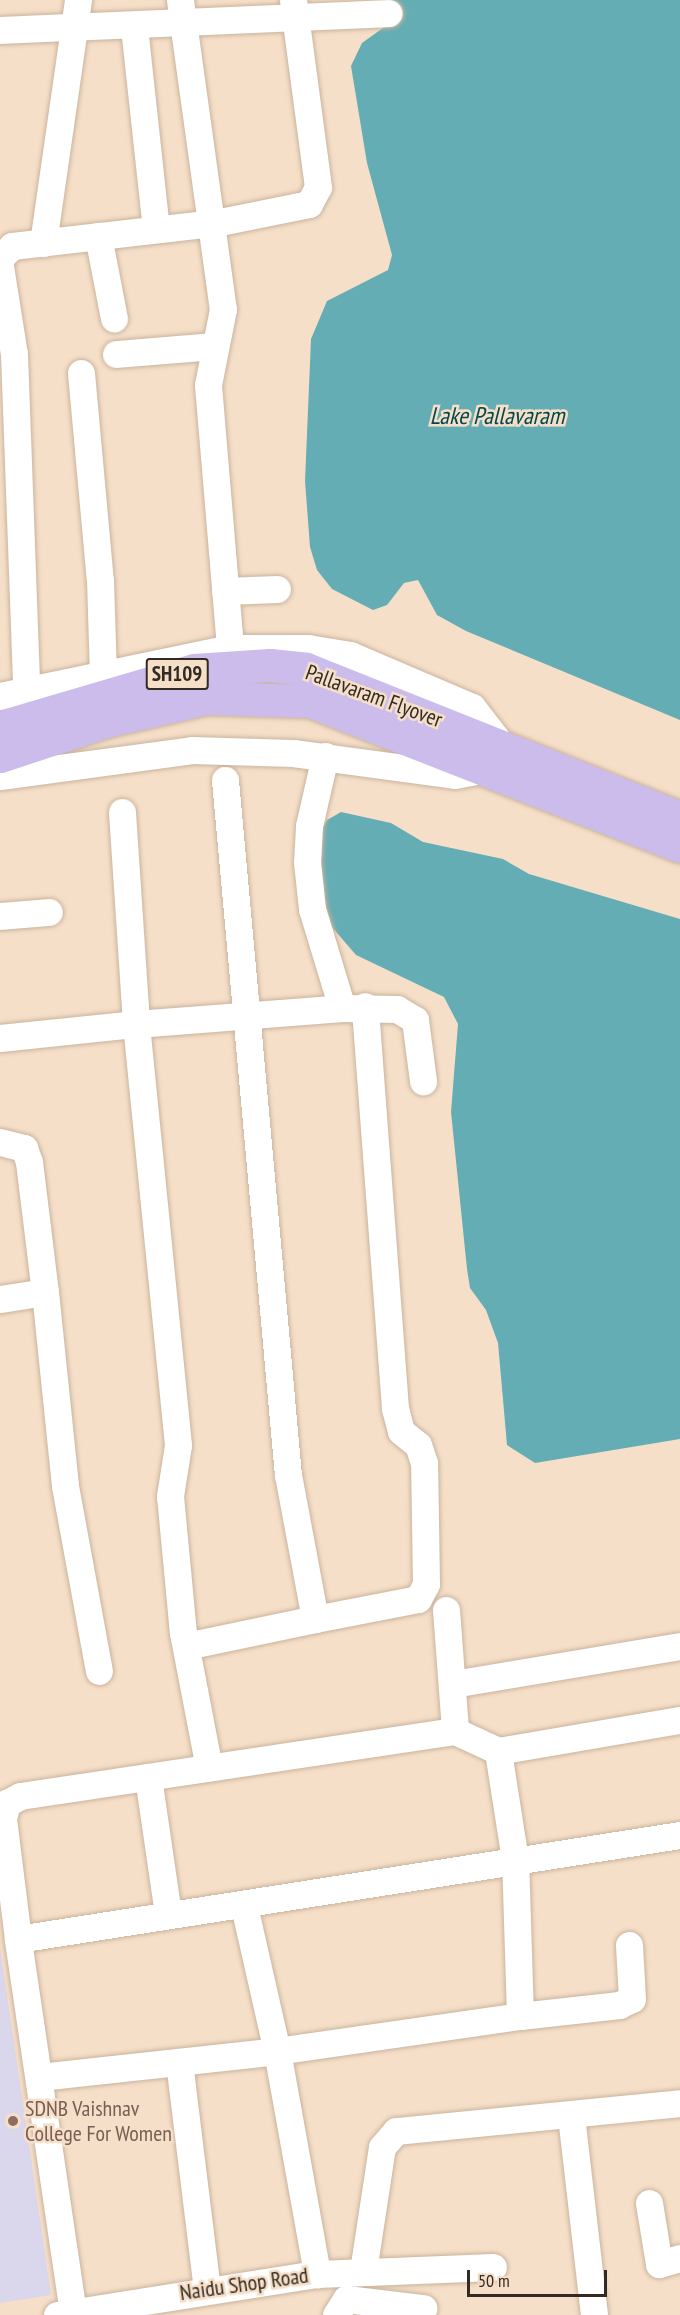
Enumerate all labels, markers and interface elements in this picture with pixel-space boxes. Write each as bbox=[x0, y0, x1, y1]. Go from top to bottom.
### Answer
water label: Lake Pallavaram bbox=[430, 402, 564, 430]
road number: SH109 bbox=[146, 656, 208, 692]
street label: Pallavaram Flyover bbox=[302, 659, 446, 733]
place label: SDNB Vaishnav College For Women bbox=[25, 2095, 172, 2146]
marker: SDNB Vaishnav College For Women bbox=[6, 2114, 20, 2128]
scale bar bbox=[470, 2258, 610, 2296]
street label: Naidu Shop Road bbox=[178, 2262, 310, 2306]
text: 50 m bbox=[478, 2269, 510, 2292]

